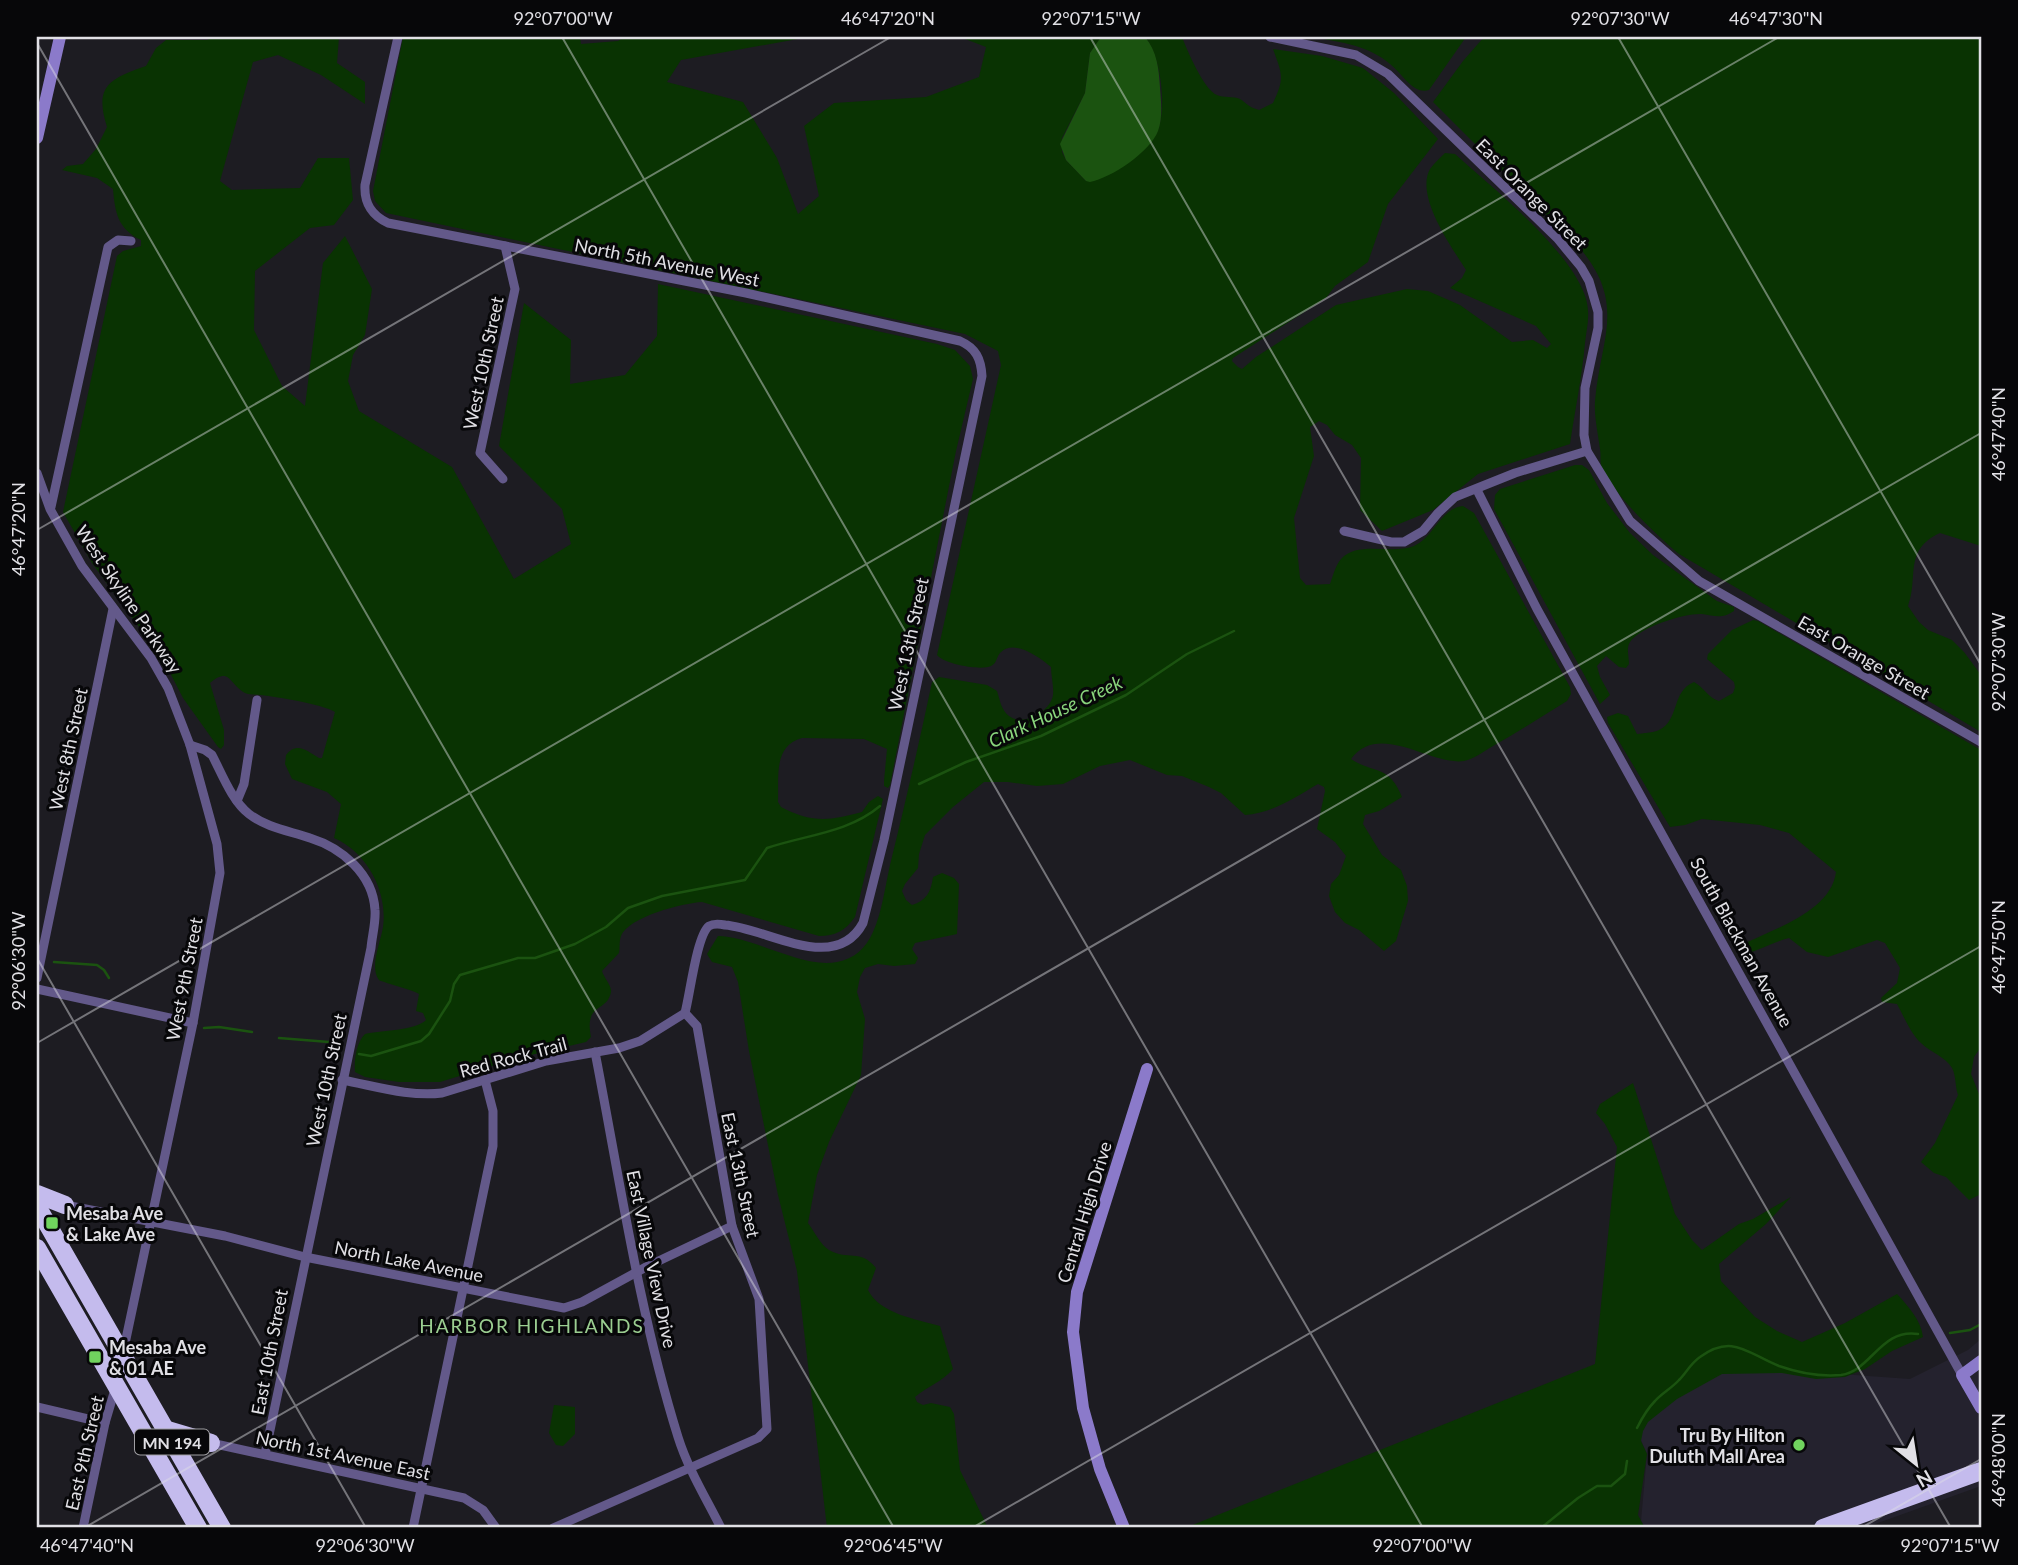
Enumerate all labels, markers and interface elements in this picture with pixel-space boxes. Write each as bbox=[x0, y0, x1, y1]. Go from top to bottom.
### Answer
text: 92°07'00"W bbox=[513, 7, 613, 29]
text: 46°47'20"N bbox=[841, 7, 935, 29]
text: 92°07'15"W bbox=[1041, 7, 1141, 29]
text: 92°07'30"W bbox=[1570, 7, 1670, 29]
text: 46°47'30"N bbox=[1729, 7, 1823, 29]
street label: East Orange Street bbox=[1472, 134, 1593, 255]
street label: North 5th Avenue West bbox=[573, 233, 762, 291]
street label: West 10th Street bbox=[458, 294, 508, 431]
text: 46°47'40"N bbox=[1987, 387, 2009, 481]
text: 46°47'20"N bbox=[7, 482, 29, 576]
street label: West Skyline Parkway bbox=[71, 521, 187, 678]
street label: West 13th Street bbox=[883, 575, 933, 712]
street label: East Orange Street bbox=[1794, 610, 1934, 704]
text: 92°07'30"W bbox=[1987, 612, 2009, 712]
water label: Clark House Creek bbox=[984, 669, 1127, 752]
street label: West 8th Street bbox=[44, 685, 92, 812]
street label: South Blackman Avenue bbox=[1686, 853, 1798, 1031]
text: 46°47'50"N bbox=[1987, 900, 2009, 994]
text: 92°06'30"W bbox=[7, 911, 29, 1011]
street label: West 9th Street bbox=[161, 915, 207, 1042]
street label: West 10th Street bbox=[301, 1011, 351, 1148]
street label: Red Rock Trail bbox=[457, 1032, 569, 1082]
street label: East 13th Street bbox=[717, 1110, 765, 1240]
street label: Central High Drive bbox=[1052, 1139, 1116, 1285]
street label: East Village View Drive bbox=[622, 1168, 682, 1350]
place label: Mesaba Ave & Lake Ave bbox=[66, 1202, 163, 1245]
marker: Mesaba Ave & Lake Ave bbox=[44, 1215, 60, 1231]
street label: North Lake Avenue bbox=[333, 1236, 485, 1286]
street label: East 10th Street bbox=[246, 1287, 292, 1417]
district label: HARBOR HIGHLANDS bbox=[419, 1314, 645, 1337]
place label: Mesaba Ave & 01 AE bbox=[109, 1336, 206, 1379]
marker: Mesaba Ave & 01 AE bbox=[87, 1349, 103, 1365]
street label: East 9th Street bbox=[60, 1393, 108, 1512]
text: 46°48'00"N bbox=[1987, 1413, 2009, 1507]
place label: Tru By Hilton Duluth Mall Area bbox=[1649, 1424, 1785, 1467]
street label: North 1st Avenue East bbox=[254, 1426, 433, 1484]
north arrow bbox=[1882, 1428, 1952, 1498]
road number: MN 194 bbox=[135, 1430, 209, 1454]
marker: Tru By Hilton Duluth Mall Area bbox=[1791, 1437, 1807, 1453]
text: N bbox=[1913, 1466, 1937, 1493]
text: 46°47'40"N bbox=[40, 1534, 134, 1556]
text: 92°06'30"W bbox=[315, 1534, 415, 1556]
text: 92°06'45"W bbox=[843, 1534, 943, 1556]
text: 92°07'00"W bbox=[1372, 1534, 1472, 1556]
text: 92°07'15"W bbox=[1900, 1534, 2000, 1556]

